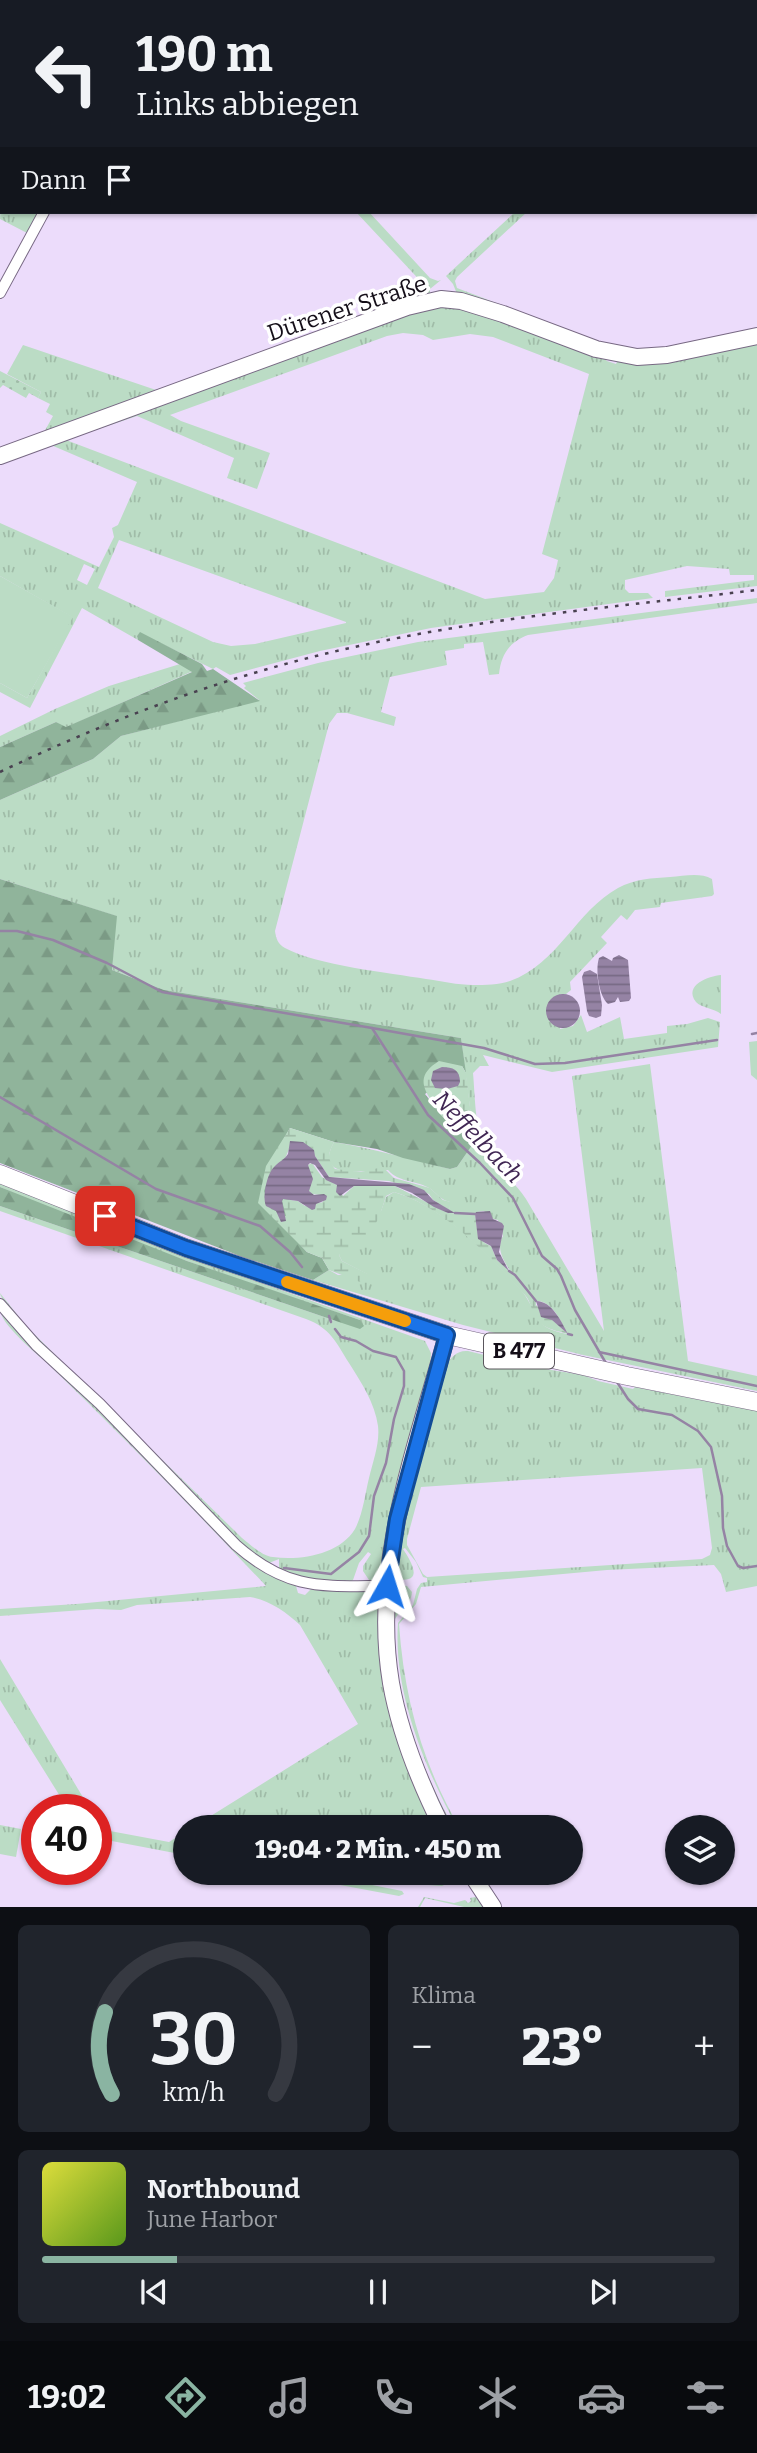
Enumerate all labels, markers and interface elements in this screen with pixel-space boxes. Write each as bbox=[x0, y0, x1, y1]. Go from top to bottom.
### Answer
text: 190 m bbox=[136, 25, 273, 84]
icon: left bbox=[21, 28, 112, 119]
text: Links abbiegen bbox=[136, 85, 359, 123]
icon: arrive bbox=[100, 161, 138, 199]
text: Dann bbox=[21, 165, 86, 196]
street label: Dürener Straße bbox=[264, 269, 430, 347]
water label: Neffelbach bbox=[427, 1085, 529, 1189]
pin bbox=[75, 1186, 135, 1246]
icon: arrive bbox=[86, 1197, 124, 1235]
road number: B 477 bbox=[484, 1334, 554, 1368]
position arrow bbox=[350, 1549, 424, 1623]
speed limit sign: 40 bbox=[21, 1794, 112, 1885]
map controls bbox=[665, 1815, 735, 1885]
button: layers bbox=[665, 1815, 735, 1885]
text: 19:04 · 2 Min. · 450 m bbox=[255, 1834, 501, 1865]
text: Klima bbox=[412, 1981, 476, 2009]
text: 30 bbox=[150, 1997, 238, 2084]
text: 23° bbox=[522, 2016, 604, 2079]
text: − bbox=[412, 2024, 432, 2070]
text: + bbox=[693, 2024, 715, 2070]
text: km/h bbox=[163, 2078, 225, 2108]
text: Northbound bbox=[147, 2174, 300, 2205]
text: June Harbor bbox=[147, 2205, 277, 2233]
icon: previous bbox=[135, 2273, 173, 2311]
icon: pause bbox=[359, 2273, 397, 2311]
icon: next bbox=[584, 2273, 622, 2311]
icon: directions bbox=[161, 2373, 210, 2422]
icon: music bbox=[265, 2373, 314, 2422]
icon: phone bbox=[369, 2373, 418, 2422]
icon: climate bbox=[473, 2373, 522, 2422]
icon: car bbox=[577, 2373, 626, 2422]
icon: filters bbox=[681, 2373, 730, 2422]
text: 19:02 bbox=[27, 2378, 106, 2416]

